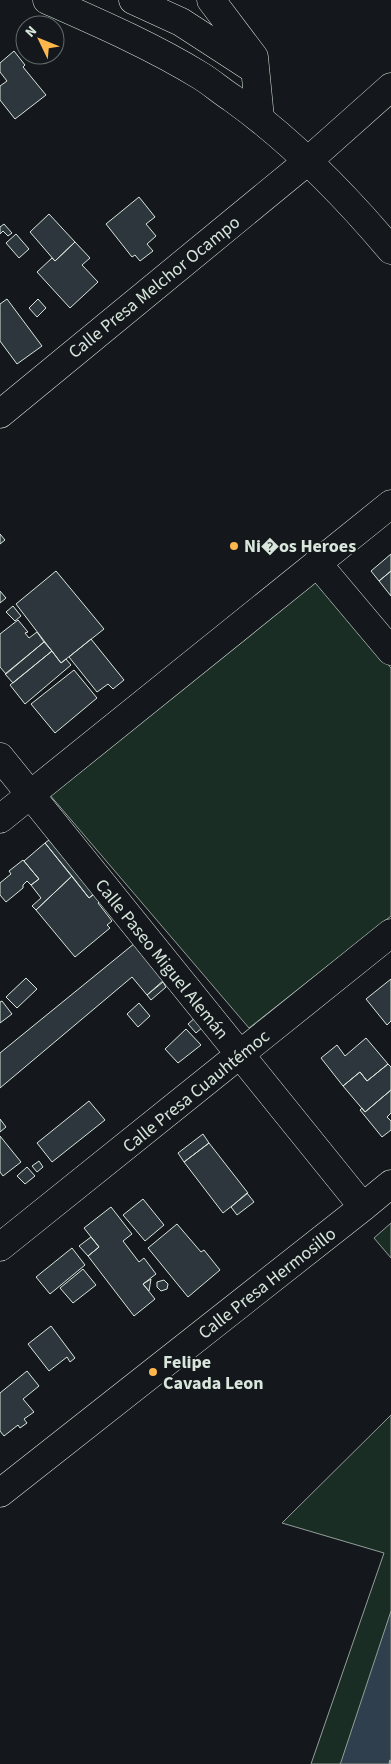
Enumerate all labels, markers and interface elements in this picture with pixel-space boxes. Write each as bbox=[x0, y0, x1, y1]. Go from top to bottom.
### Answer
north arrow bbox=[15, 15, 65, 65]
text: N bbox=[21, 22, 42, 42]
street label: Calle Presa Melchor Ocampo bbox=[63, 210, 245, 365]
place label: Ni�os Heroes bbox=[244, 534, 356, 559]
marker: Ni�os Heroes bbox=[228, 540, 240, 552]
street label: Calle Paseo Miguel Alemán bbox=[89, 874, 234, 1045]
street label: Calle Presa Cuauhtémoc bbox=[117, 1024, 275, 1159]
street label: Calle Presa Hermosillo bbox=[193, 1222, 342, 1345]
place label: Felipe Cavada Leon bbox=[163, 1350, 264, 1396]
marker: Felipe Cavada Leon bbox=[147, 1366, 159, 1378]

